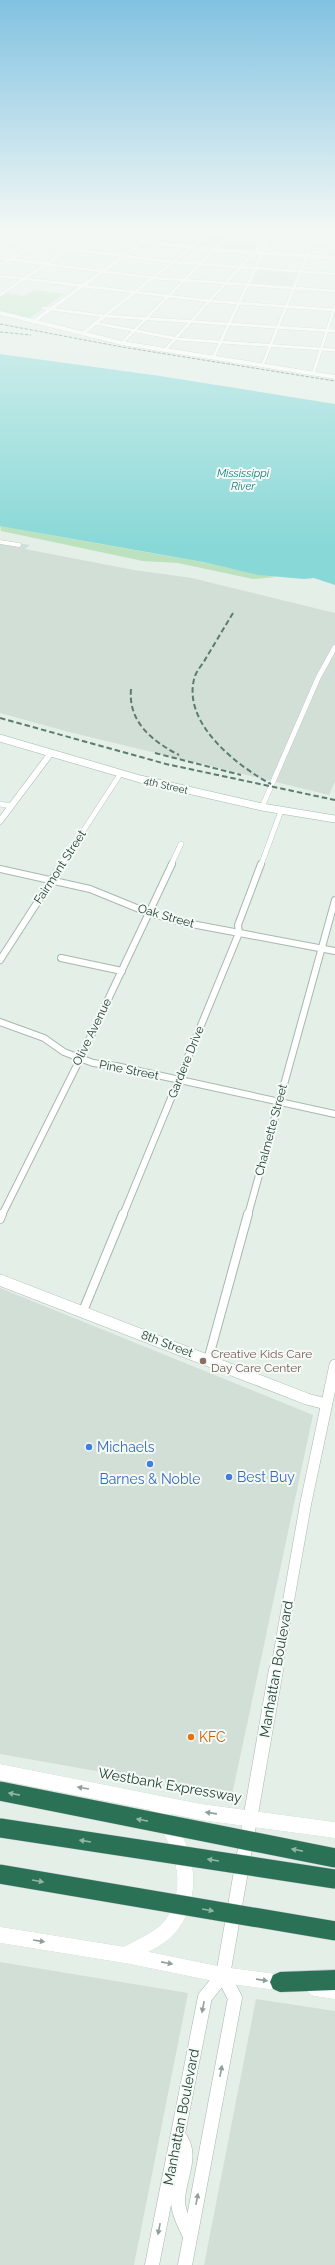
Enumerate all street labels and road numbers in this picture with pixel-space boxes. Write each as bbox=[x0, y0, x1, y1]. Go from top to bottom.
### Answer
street label: 4th Street bbox=[143, 775, 190, 796]
street label: Fairmont Street bbox=[31, 827, 89, 907]
street label: Oak Street bbox=[136, 901, 196, 931]
street label: Olive Avenue bbox=[70, 996, 114, 1068]
street label: Gardere Drive bbox=[165, 1024, 207, 1100]
street label: Pine Street bbox=[98, 1057, 160, 1083]
street label: Chalmette Street bbox=[252, 1083, 290, 1177]
street label: 8th Street bbox=[139, 1328, 195, 1360]
street label: Manhattan Boulevard bbox=[256, 1599, 296, 1739]
street label: Westbank Expressway bbox=[97, 1764, 243, 1806]
street label: Manhattan Boulevard bbox=[160, 2047, 202, 2187]

